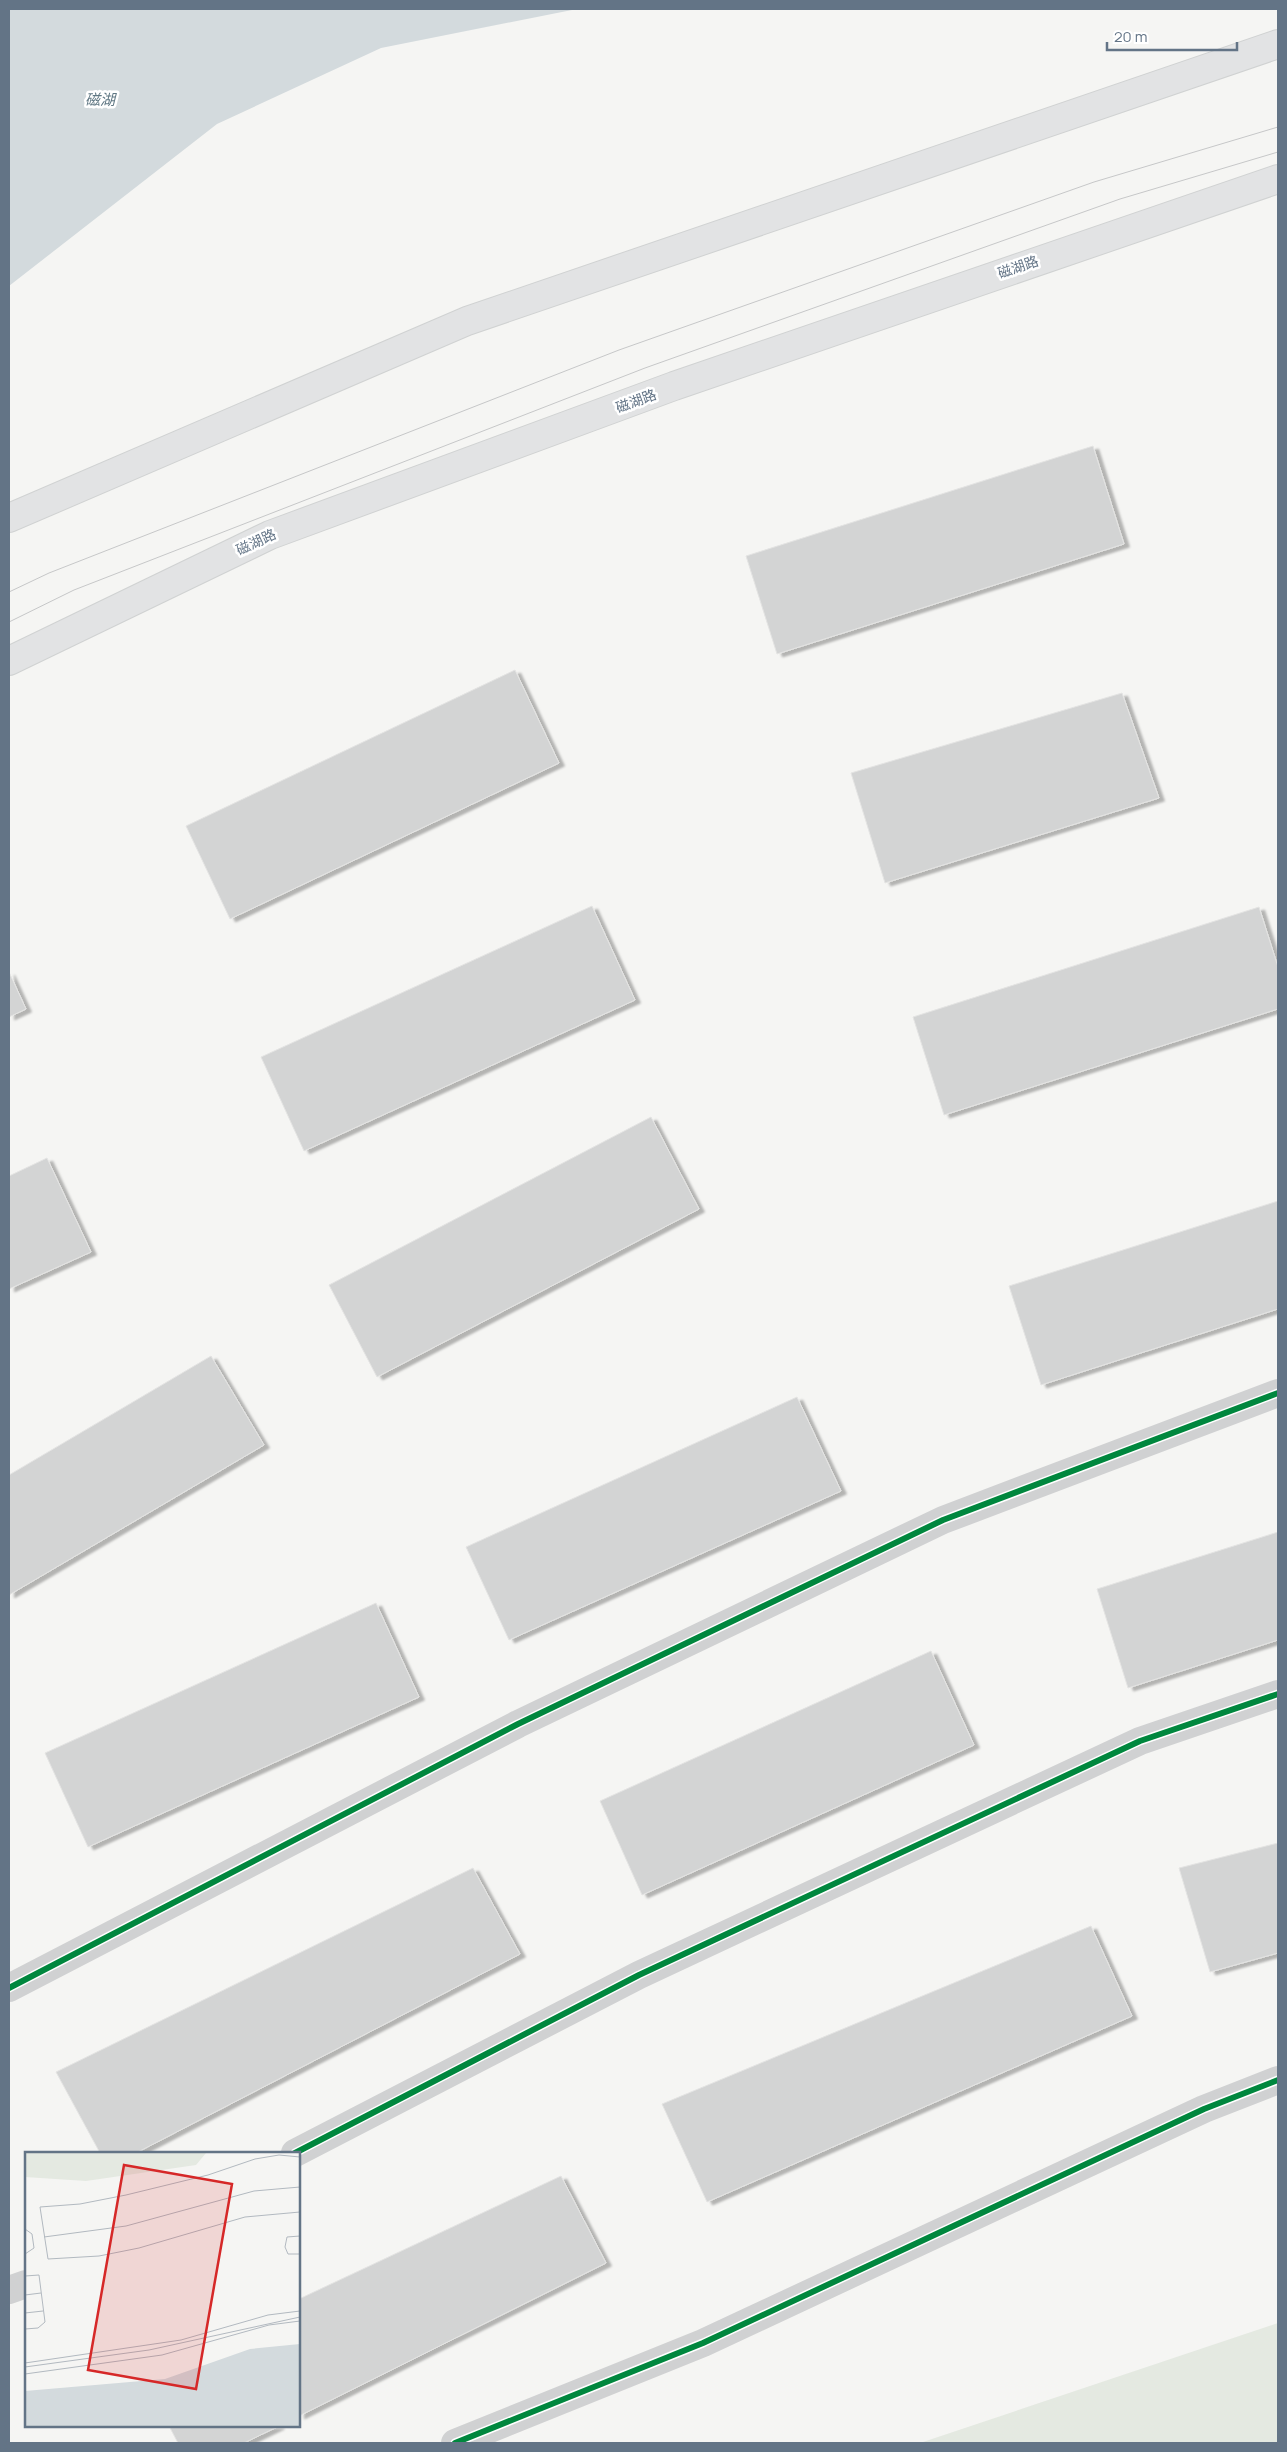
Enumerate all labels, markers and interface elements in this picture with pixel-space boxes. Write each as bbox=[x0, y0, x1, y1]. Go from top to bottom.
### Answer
scale bar bbox=[1107, 20, 1237, 52]
text: 20 m bbox=[1114, 26, 1147, 47]
water label: 磁湖 bbox=[85, 89, 117, 110]
street label: 磁湖路 bbox=[995, 251, 1041, 282]
street label: 磁湖路 bbox=[613, 384, 659, 417]
street label: 磁湖路 bbox=[233, 524, 279, 559]
inset map bbox=[25, 2152, 300, 2427]

